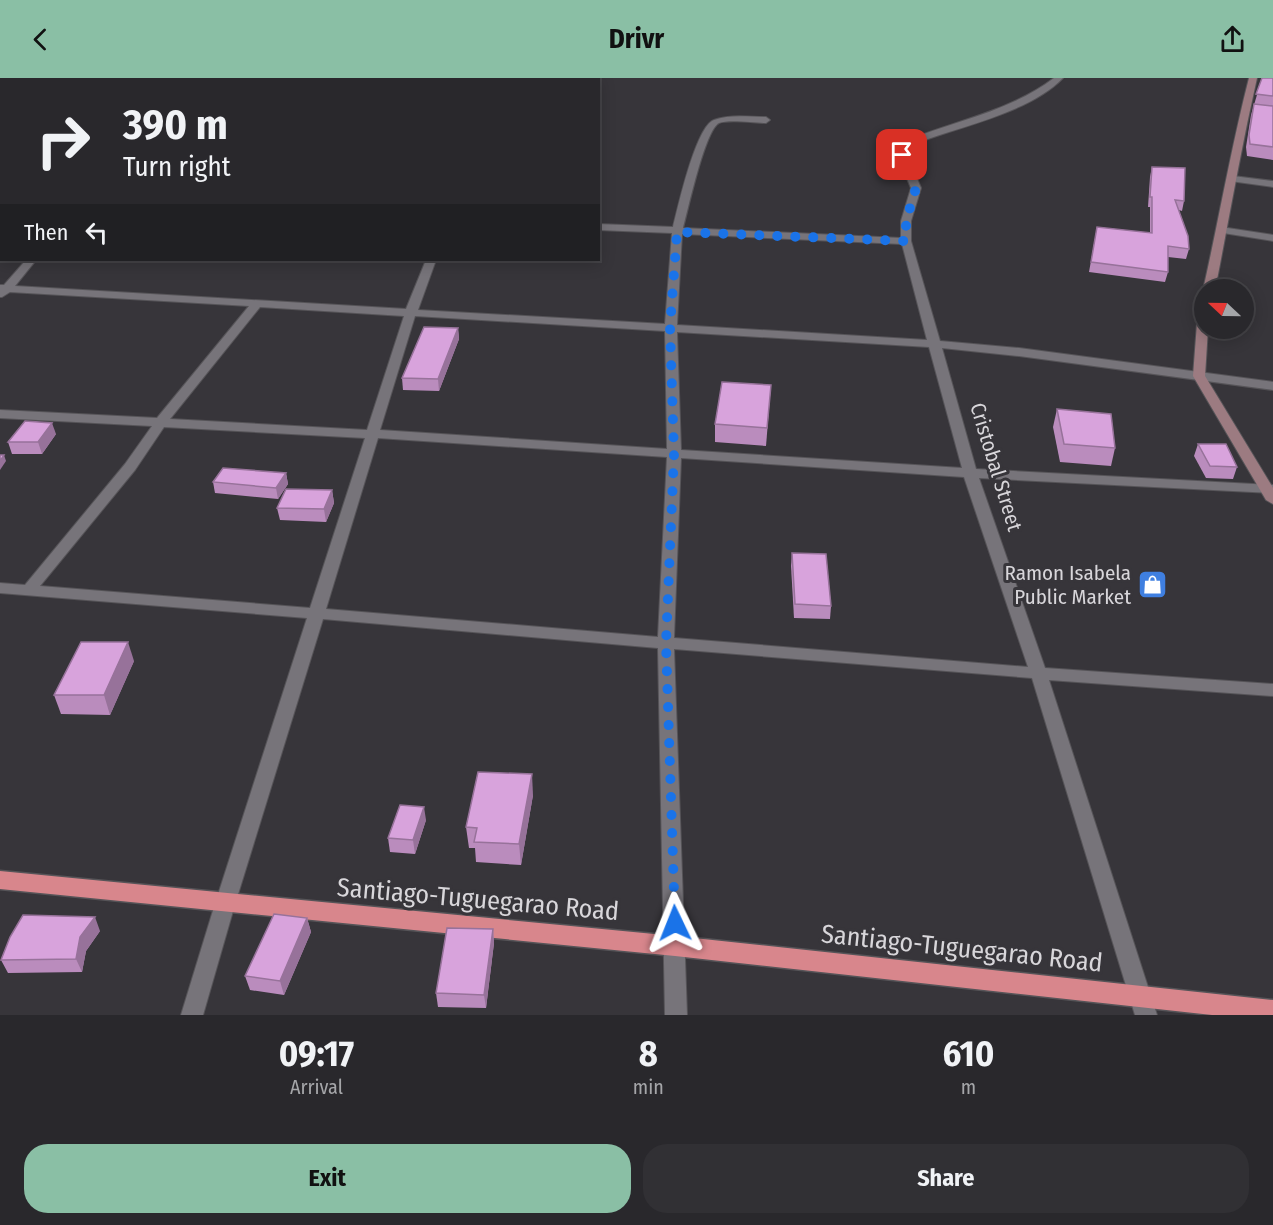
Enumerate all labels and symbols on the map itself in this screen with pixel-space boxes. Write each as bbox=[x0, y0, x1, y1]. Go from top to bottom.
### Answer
pin bbox=[876, 129, 927, 180]
north arrow bbox=[1194, 279, 1254, 339]
street label: Cristobal Street bbox=[964, 400, 1028, 534]
place label: Ramon Isabela Public Market bbox=[1004, 560, 1131, 610]
shop icon: Ramon Isabela Public Market bbox=[1136, 569, 1168, 601]
street label: Santiago-Tuguegarao Road bbox=[336, 872, 620, 927]
position arrow bbox=[643, 891, 707, 955]
street label: Santiago-Tuguegarao Road bbox=[820, 918, 1104, 979]

